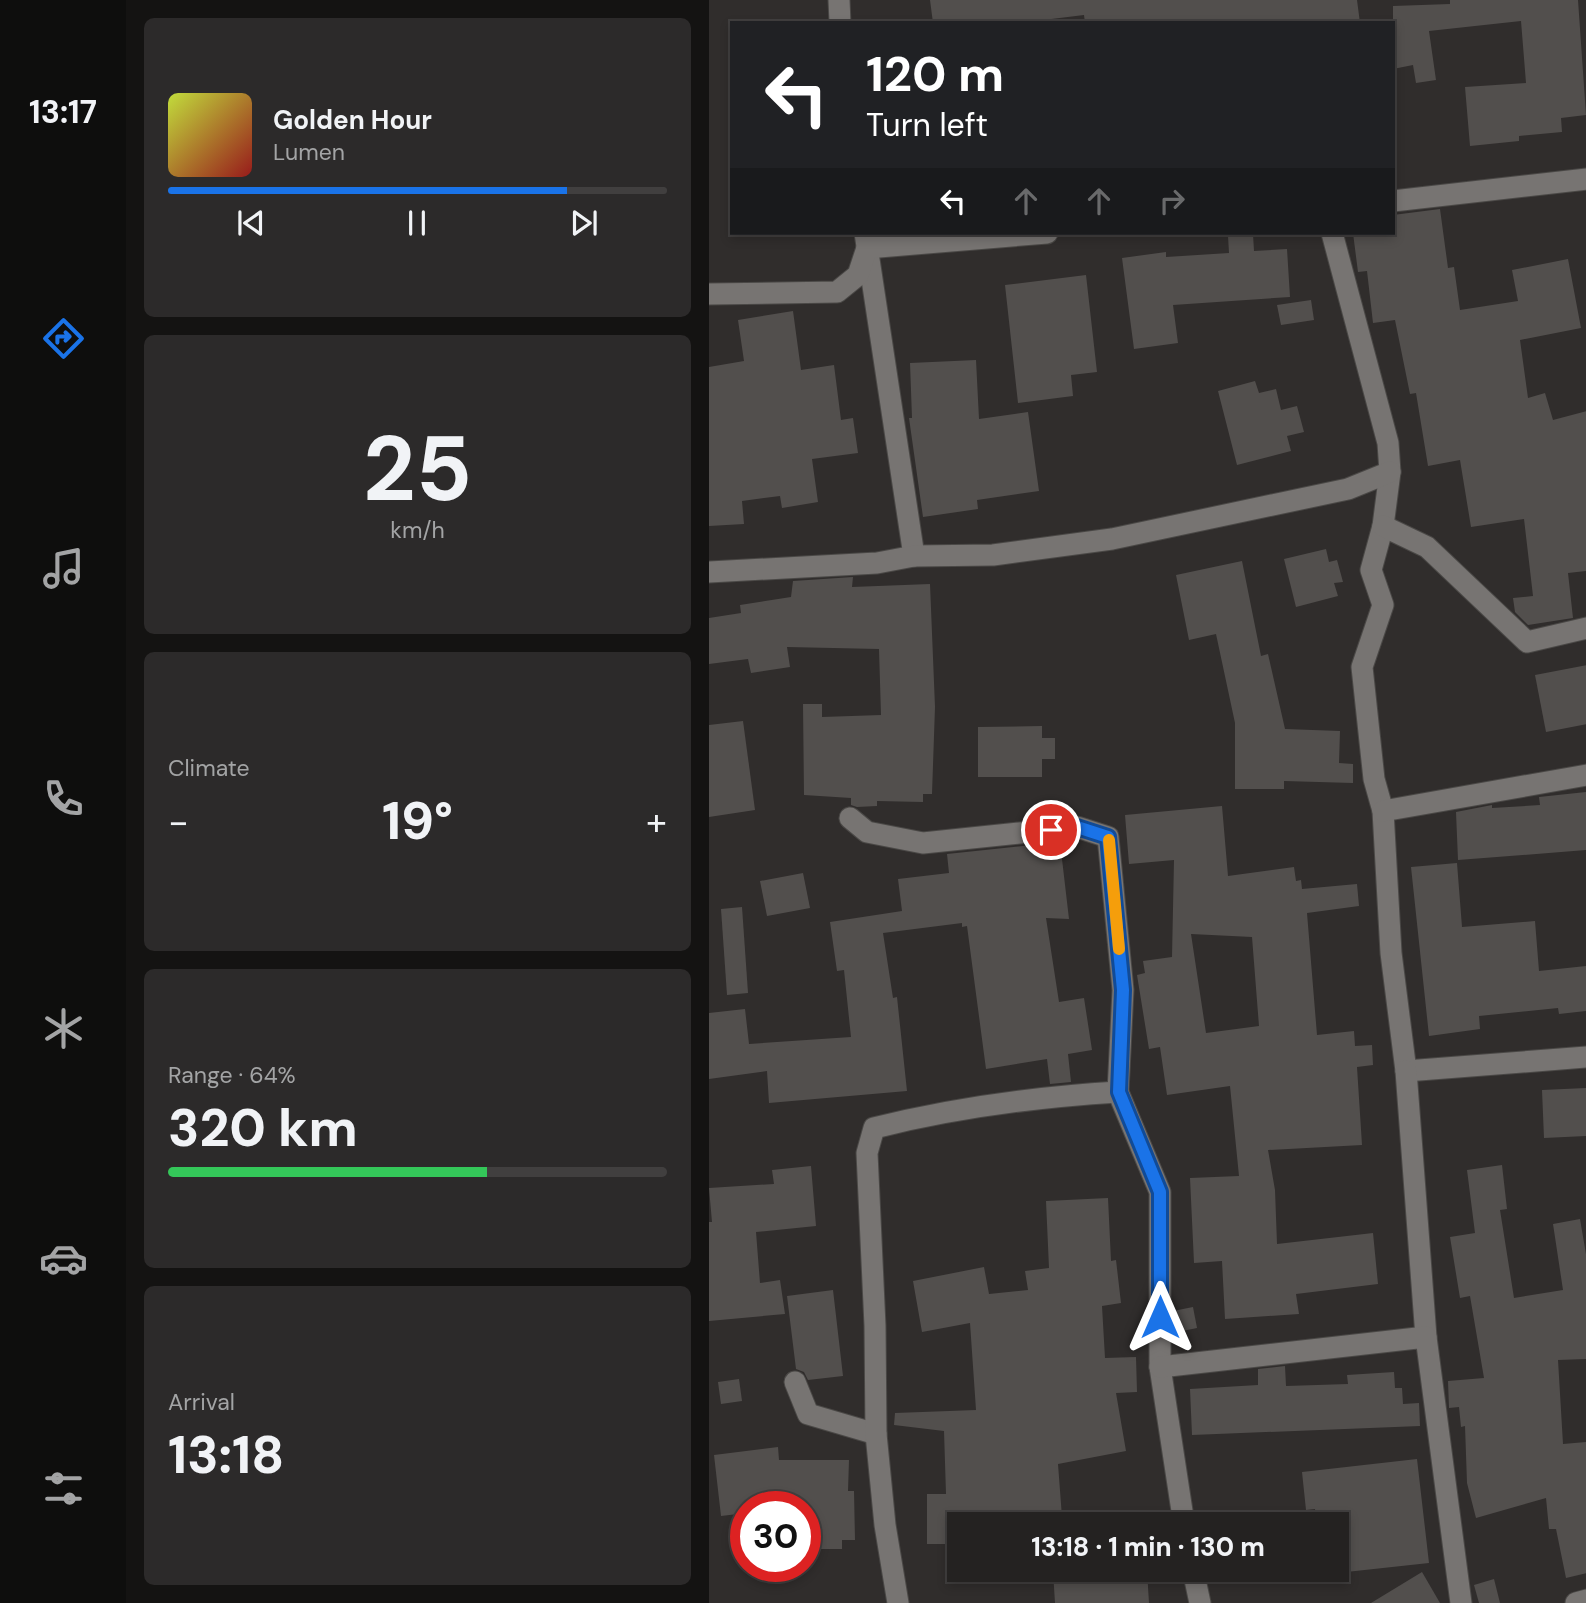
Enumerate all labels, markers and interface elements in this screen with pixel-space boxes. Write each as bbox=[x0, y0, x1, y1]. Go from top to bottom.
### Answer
text: 120 m bbox=[866, 42, 1004, 106]
icon: left bbox=[751, 49, 842, 140]
text: 13:17 bbox=[29, 91, 97, 133]
text: Golden Hour bbox=[273, 103, 432, 137]
text: Turn left bbox=[866, 104, 988, 146]
text: Lumen bbox=[273, 137, 345, 167]
icon: left bbox=[934, 182, 972, 220]
icon: ahead bbox=[1007, 182, 1045, 220]
icon: ahead bbox=[1080, 182, 1118, 220]
icon: right bbox=[1153, 182, 1191, 220]
icon: previous bbox=[232, 204, 270, 242]
icon: pause bbox=[398, 204, 436, 242]
icon: next bbox=[565, 204, 603, 242]
icon: directions bbox=[39, 314, 88, 363]
text: 25 bbox=[363, 410, 472, 528]
text: km/h bbox=[390, 515, 445, 545]
icon: music bbox=[39, 544, 88, 593]
text: Climate bbox=[168, 753, 250, 783]
icon: phone bbox=[39, 774, 88, 823]
text: 19° bbox=[382, 787, 453, 855]
text: − bbox=[168, 797, 189, 847]
text: + bbox=[646, 797, 667, 847]
pin bbox=[1021, 800, 1081, 860]
icon: arrive bbox=[1032, 811, 1070, 849]
icon: climate bbox=[39, 1004, 88, 1053]
text: Range · 64% bbox=[168, 1060, 296, 1090]
text: 320 km bbox=[168, 1094, 358, 1162]
icon: car bbox=[39, 1234, 88, 1283]
position arrow bbox=[1123, 1280, 1197, 1354]
text: Arrival bbox=[168, 1387, 235, 1417]
text: 13:18 bbox=[168, 1421, 284, 1489]
icon: filters bbox=[39, 1464, 88, 1513]
speed limit sign: 30 bbox=[730, 1491, 821, 1582]
text: 13:18 · 1 min · 130 m bbox=[1031, 1530, 1265, 1564]

